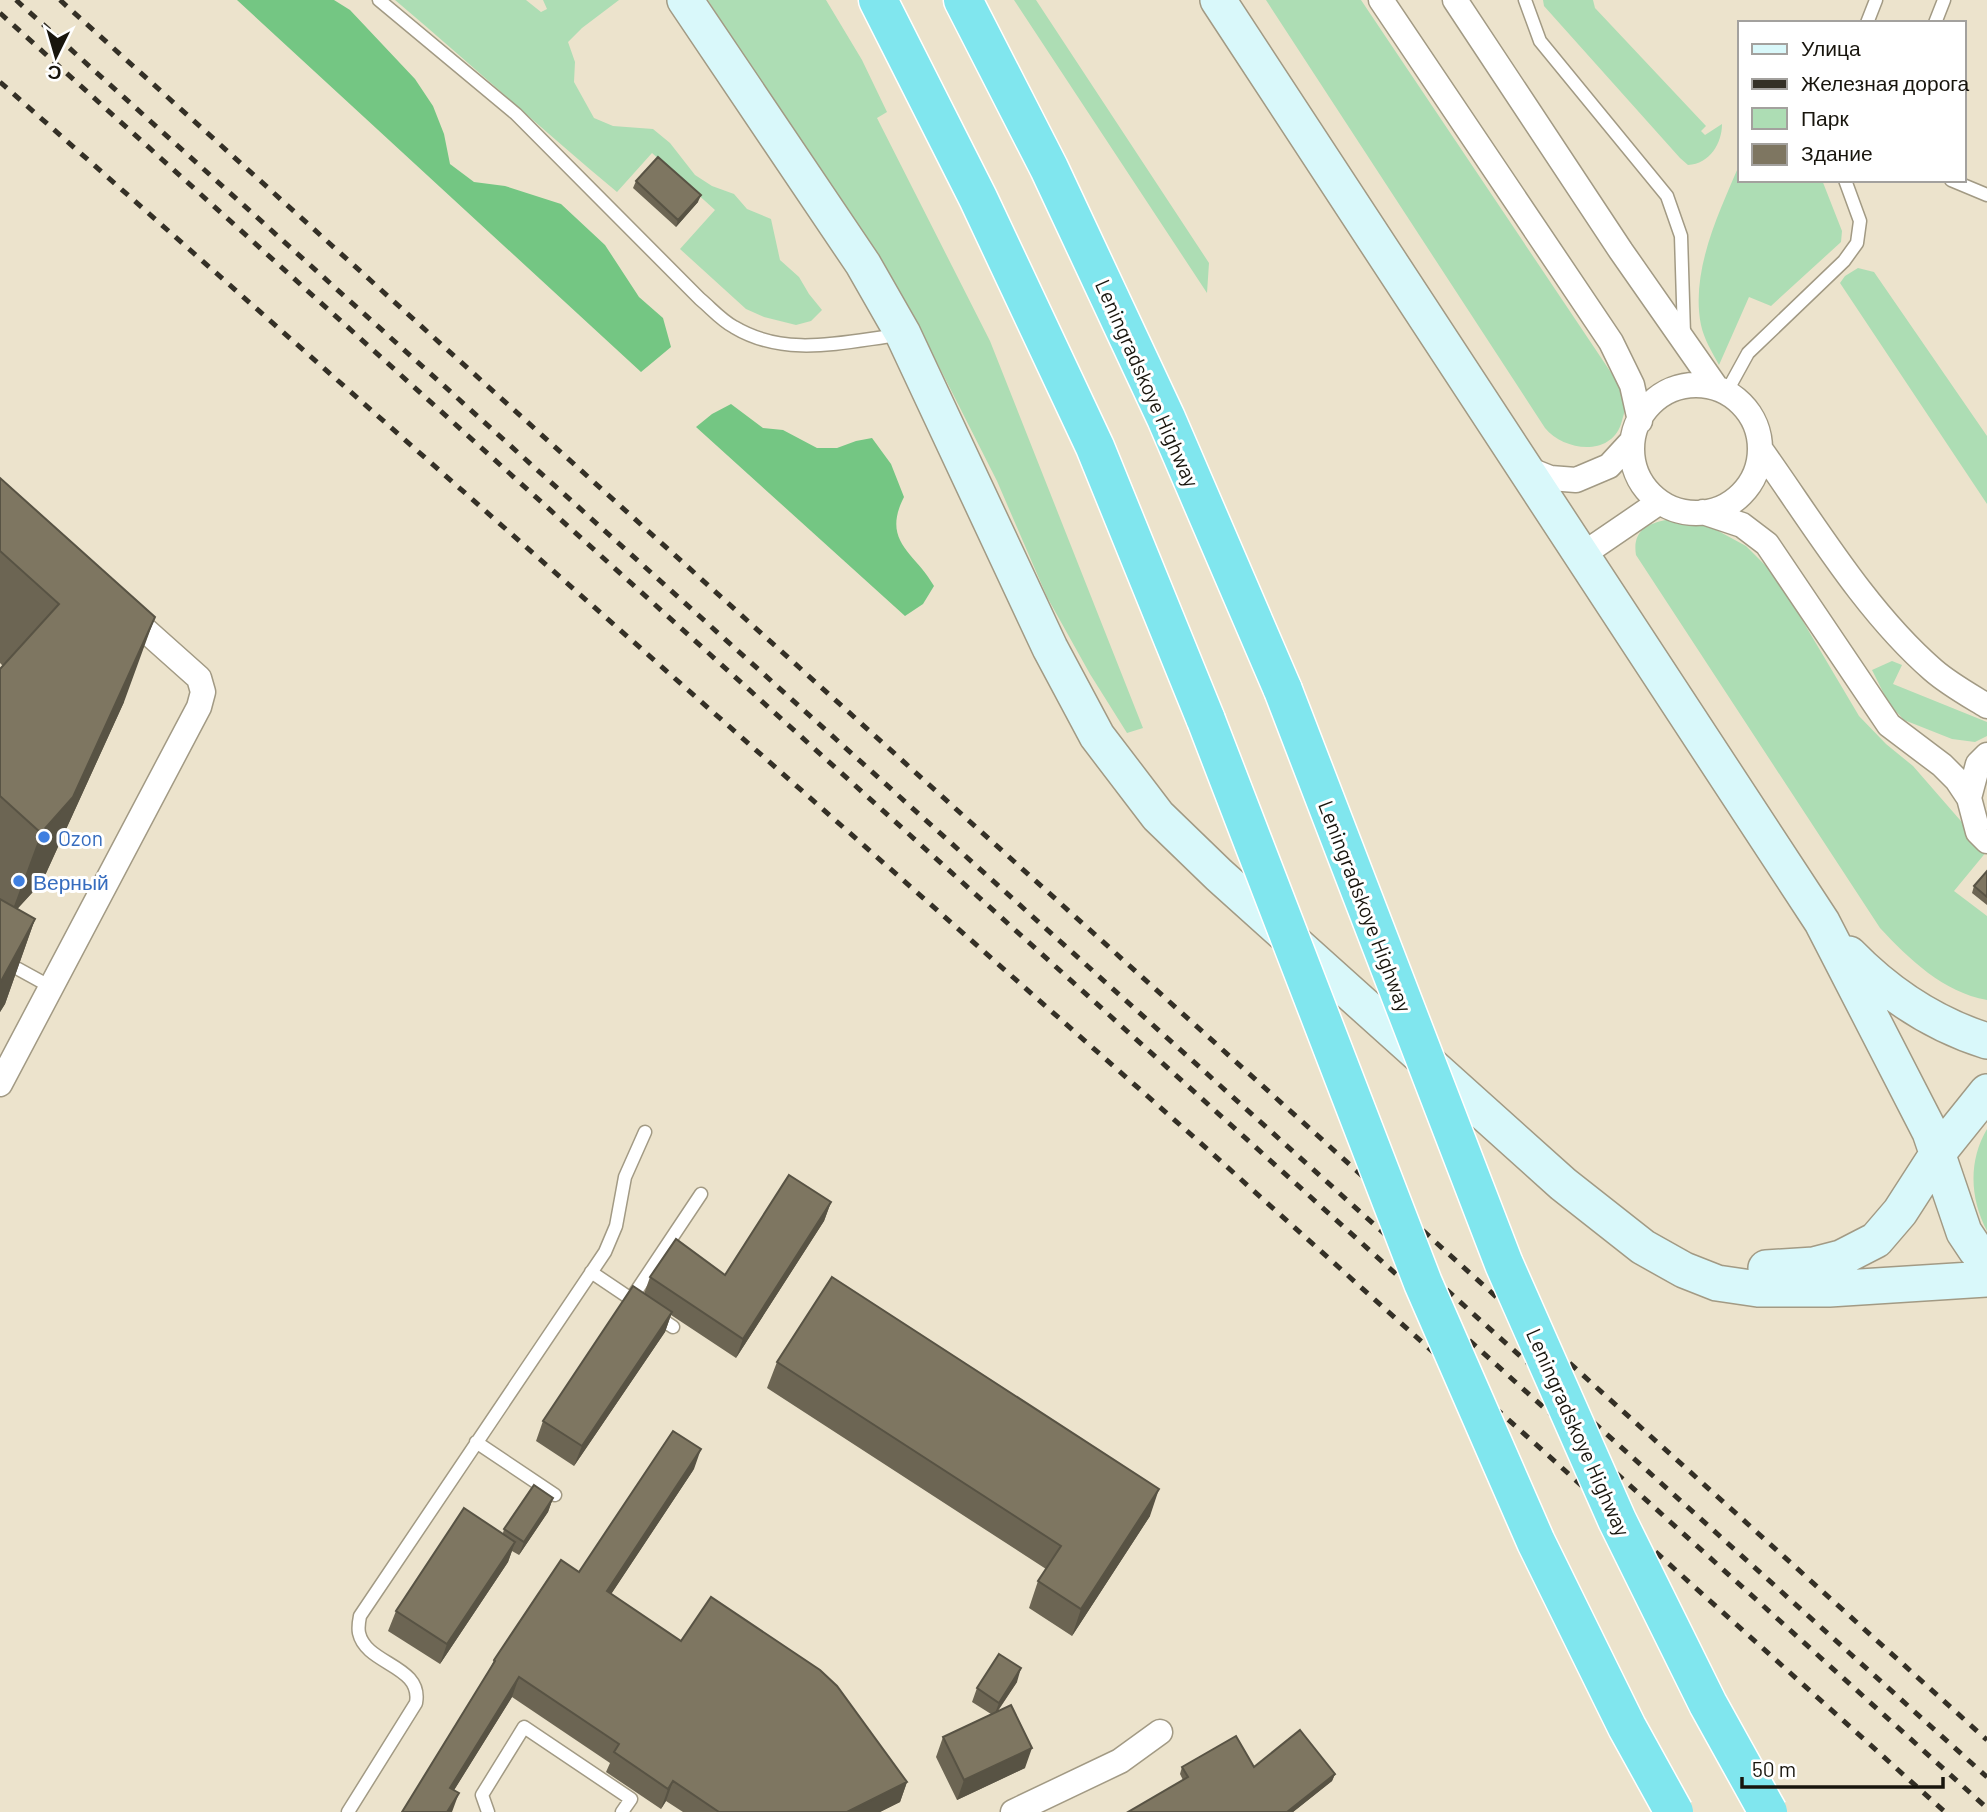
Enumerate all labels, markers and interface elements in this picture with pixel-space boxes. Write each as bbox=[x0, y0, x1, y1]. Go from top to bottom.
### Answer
north arrow bbox=[21, 21, 91, 91]
legend bbox=[1738, 21, 1966, 182]
text: Улица bbox=[1801, 35, 1861, 60]
text: С bbox=[46, 61, 62, 85]
text: Железная дорога bbox=[1801, 70, 1970, 95]
text: Парк bbox=[1801, 105, 1849, 130]
text: Здание bbox=[1801, 140, 1873, 165]
street label: Leningradskoye Highway bbox=[1091, 275, 1205, 491]
street label: Leningradskoye Highway bbox=[1314, 797, 1418, 1016]
place label: Ozon bbox=[58, 825, 103, 850]
marker: Ozon bbox=[36, 829, 52, 845]
place label: Верный bbox=[33, 869, 109, 894]
marker: Верный bbox=[11, 873, 27, 889]
street label: Leningradskoye Highway bbox=[1522, 1324, 1636, 1540]
scale bar bbox=[1742, 1745, 1943, 1789]
text: 50 m bbox=[1752, 1756, 1796, 1781]

